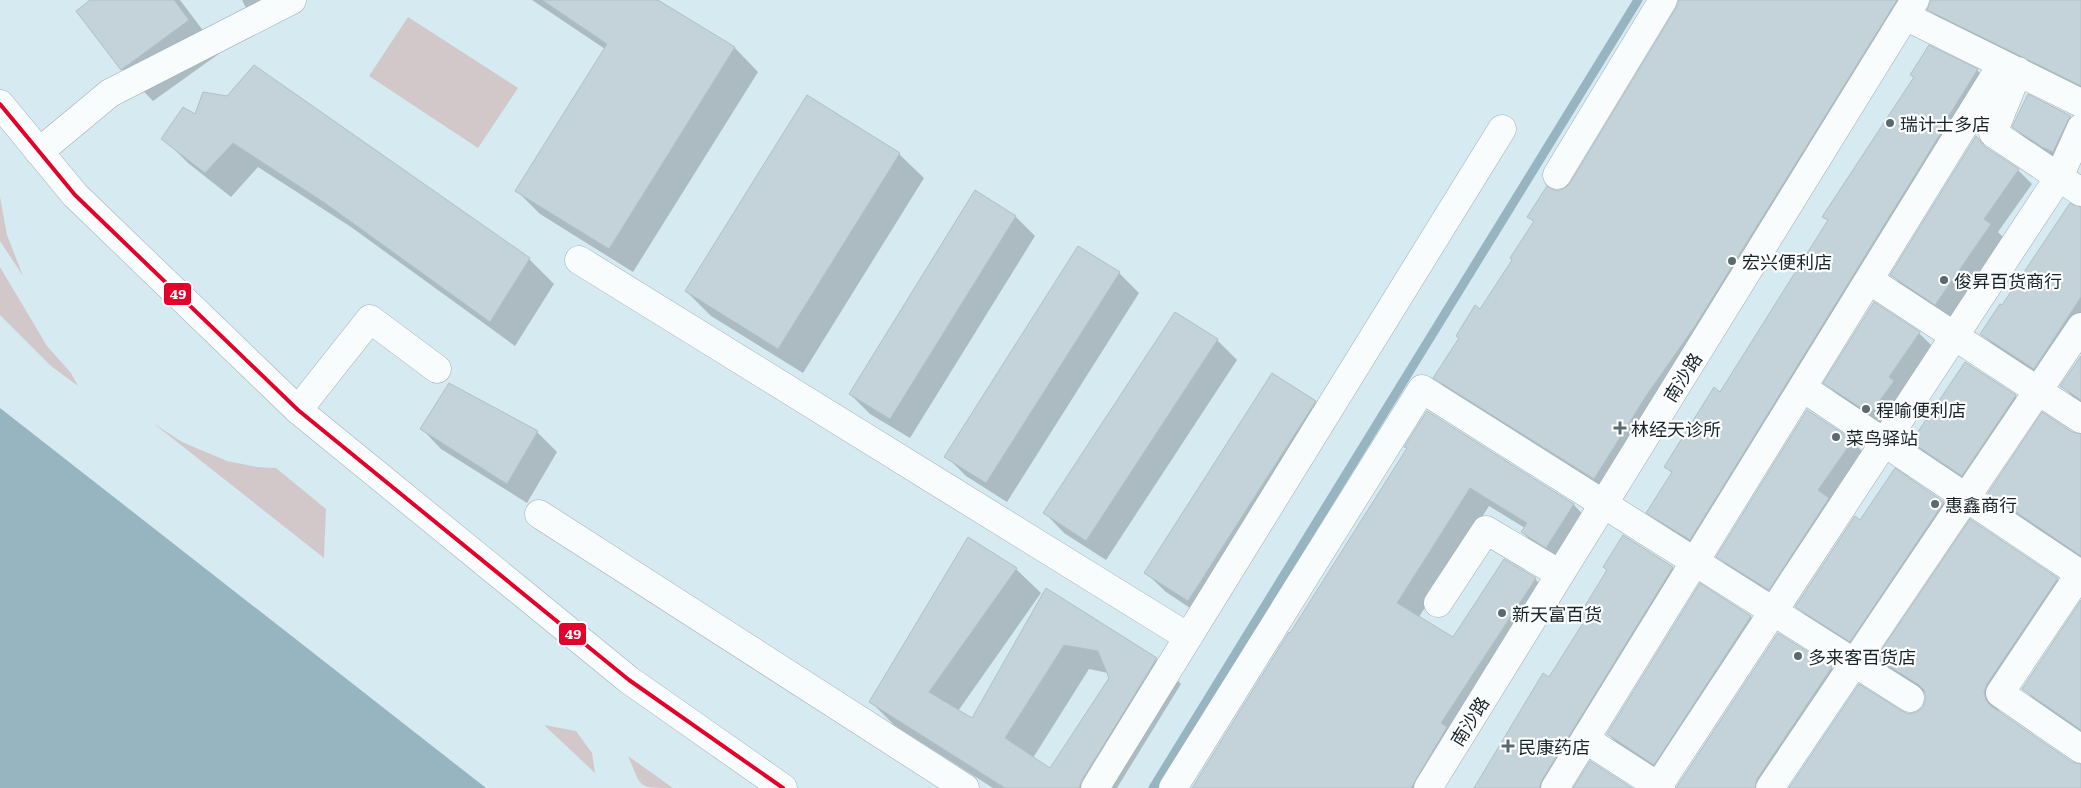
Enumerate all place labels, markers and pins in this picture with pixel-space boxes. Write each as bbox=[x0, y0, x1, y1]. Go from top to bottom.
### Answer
place label: 瑞计士多店 bbox=[1900, 110, 1990, 137]
marker: 瑞计士多店 bbox=[1884, 117, 1896, 129]
place label: 宏兴便利店 bbox=[1742, 248, 1832, 275]
marker: 宏兴便利店 bbox=[1726, 255, 1738, 267]
place label: 俊昇百货商行 bbox=[1954, 267, 2062, 294]
marker: 俊昇百货商行 bbox=[1938, 274, 1950, 286]
place label: 程喻便利店 bbox=[1876, 396, 1966, 423]
marker: 程喻便利店 bbox=[1860, 403, 1872, 415]
place label: 林经天诊所 bbox=[1631, 415, 1721, 442]
marker: 林经天诊所 bbox=[1613, 421, 1627, 435]
place label: 菜鸟驿站 bbox=[1846, 424, 1918, 451]
marker: 菜鸟驿站 bbox=[1830, 431, 1842, 443]
place label: 惠鑫商行 bbox=[1945, 491, 2017, 518]
marker: 惠鑫商行 bbox=[1929, 498, 1941, 510]
place label: 新天富百货 bbox=[1512, 600, 1602, 627]
marker: 新天富百货 bbox=[1496, 607, 1508, 619]
place label: 多来客百货店 bbox=[1808, 643, 1916, 670]
marker: 多来客百货店 bbox=[1792, 650, 1804, 662]
place label: 民康药店 bbox=[1518, 733, 1590, 760]
marker: 民康药店 bbox=[1502, 740, 1514, 752]

